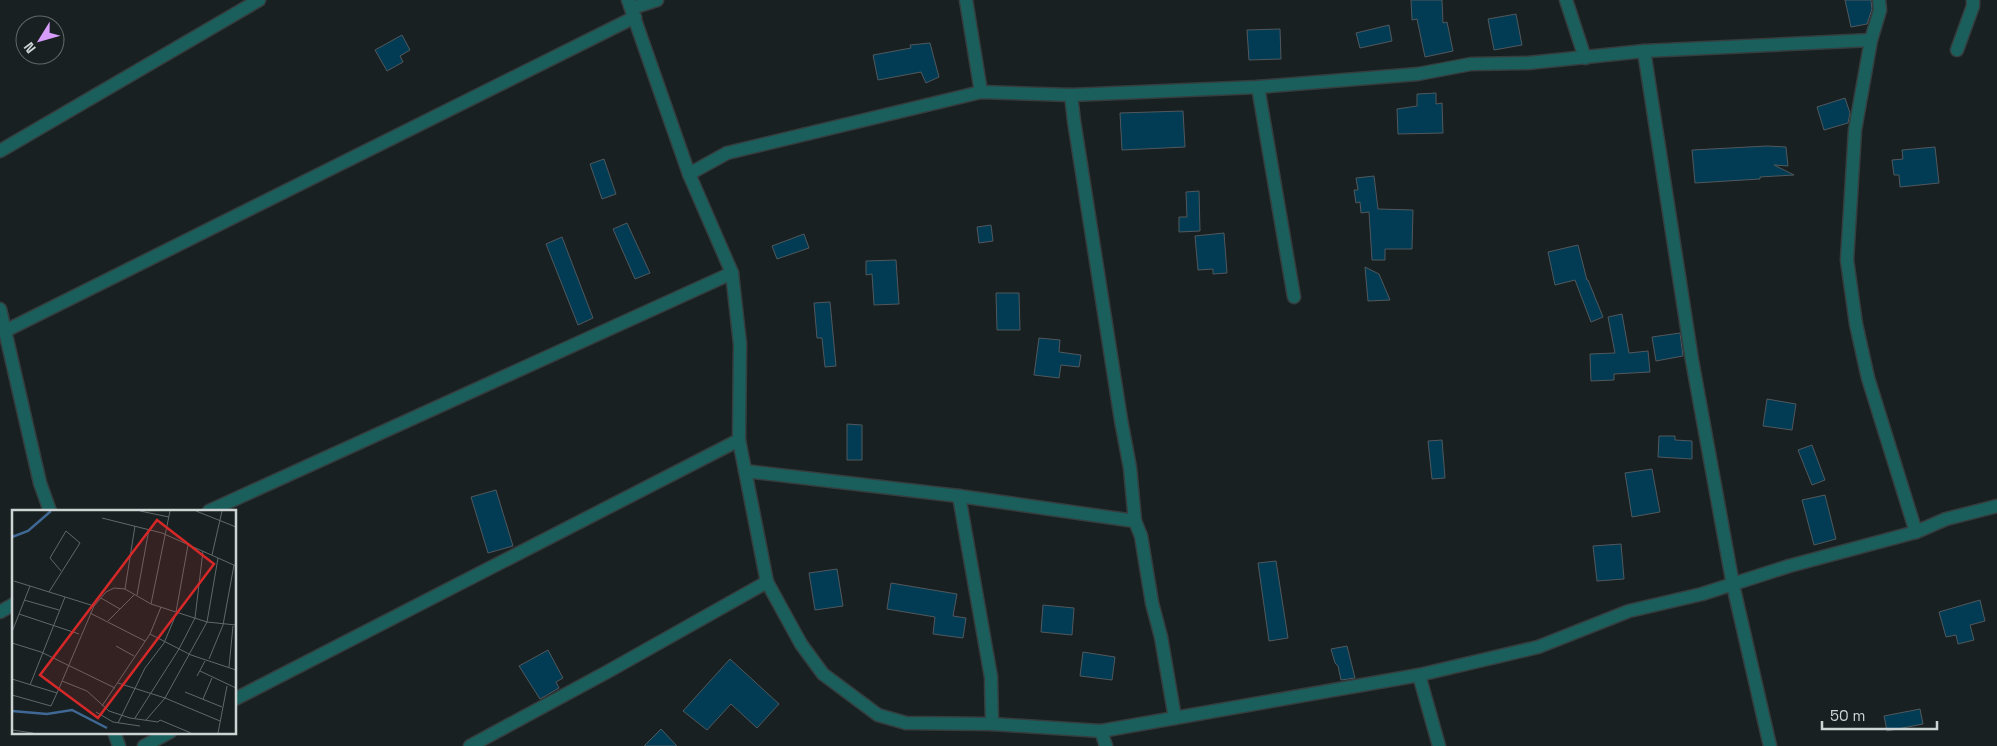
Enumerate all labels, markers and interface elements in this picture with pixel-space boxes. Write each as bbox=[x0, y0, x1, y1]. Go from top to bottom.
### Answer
north arrow bbox=[15, 15, 65, 65]
text: N bbox=[20, 39, 40, 57]
inset map bbox=[12, 510, 236, 734]
scale bar bbox=[1822, 698, 1937, 730]
text: 50 m bbox=[1830, 706, 1865, 725]

